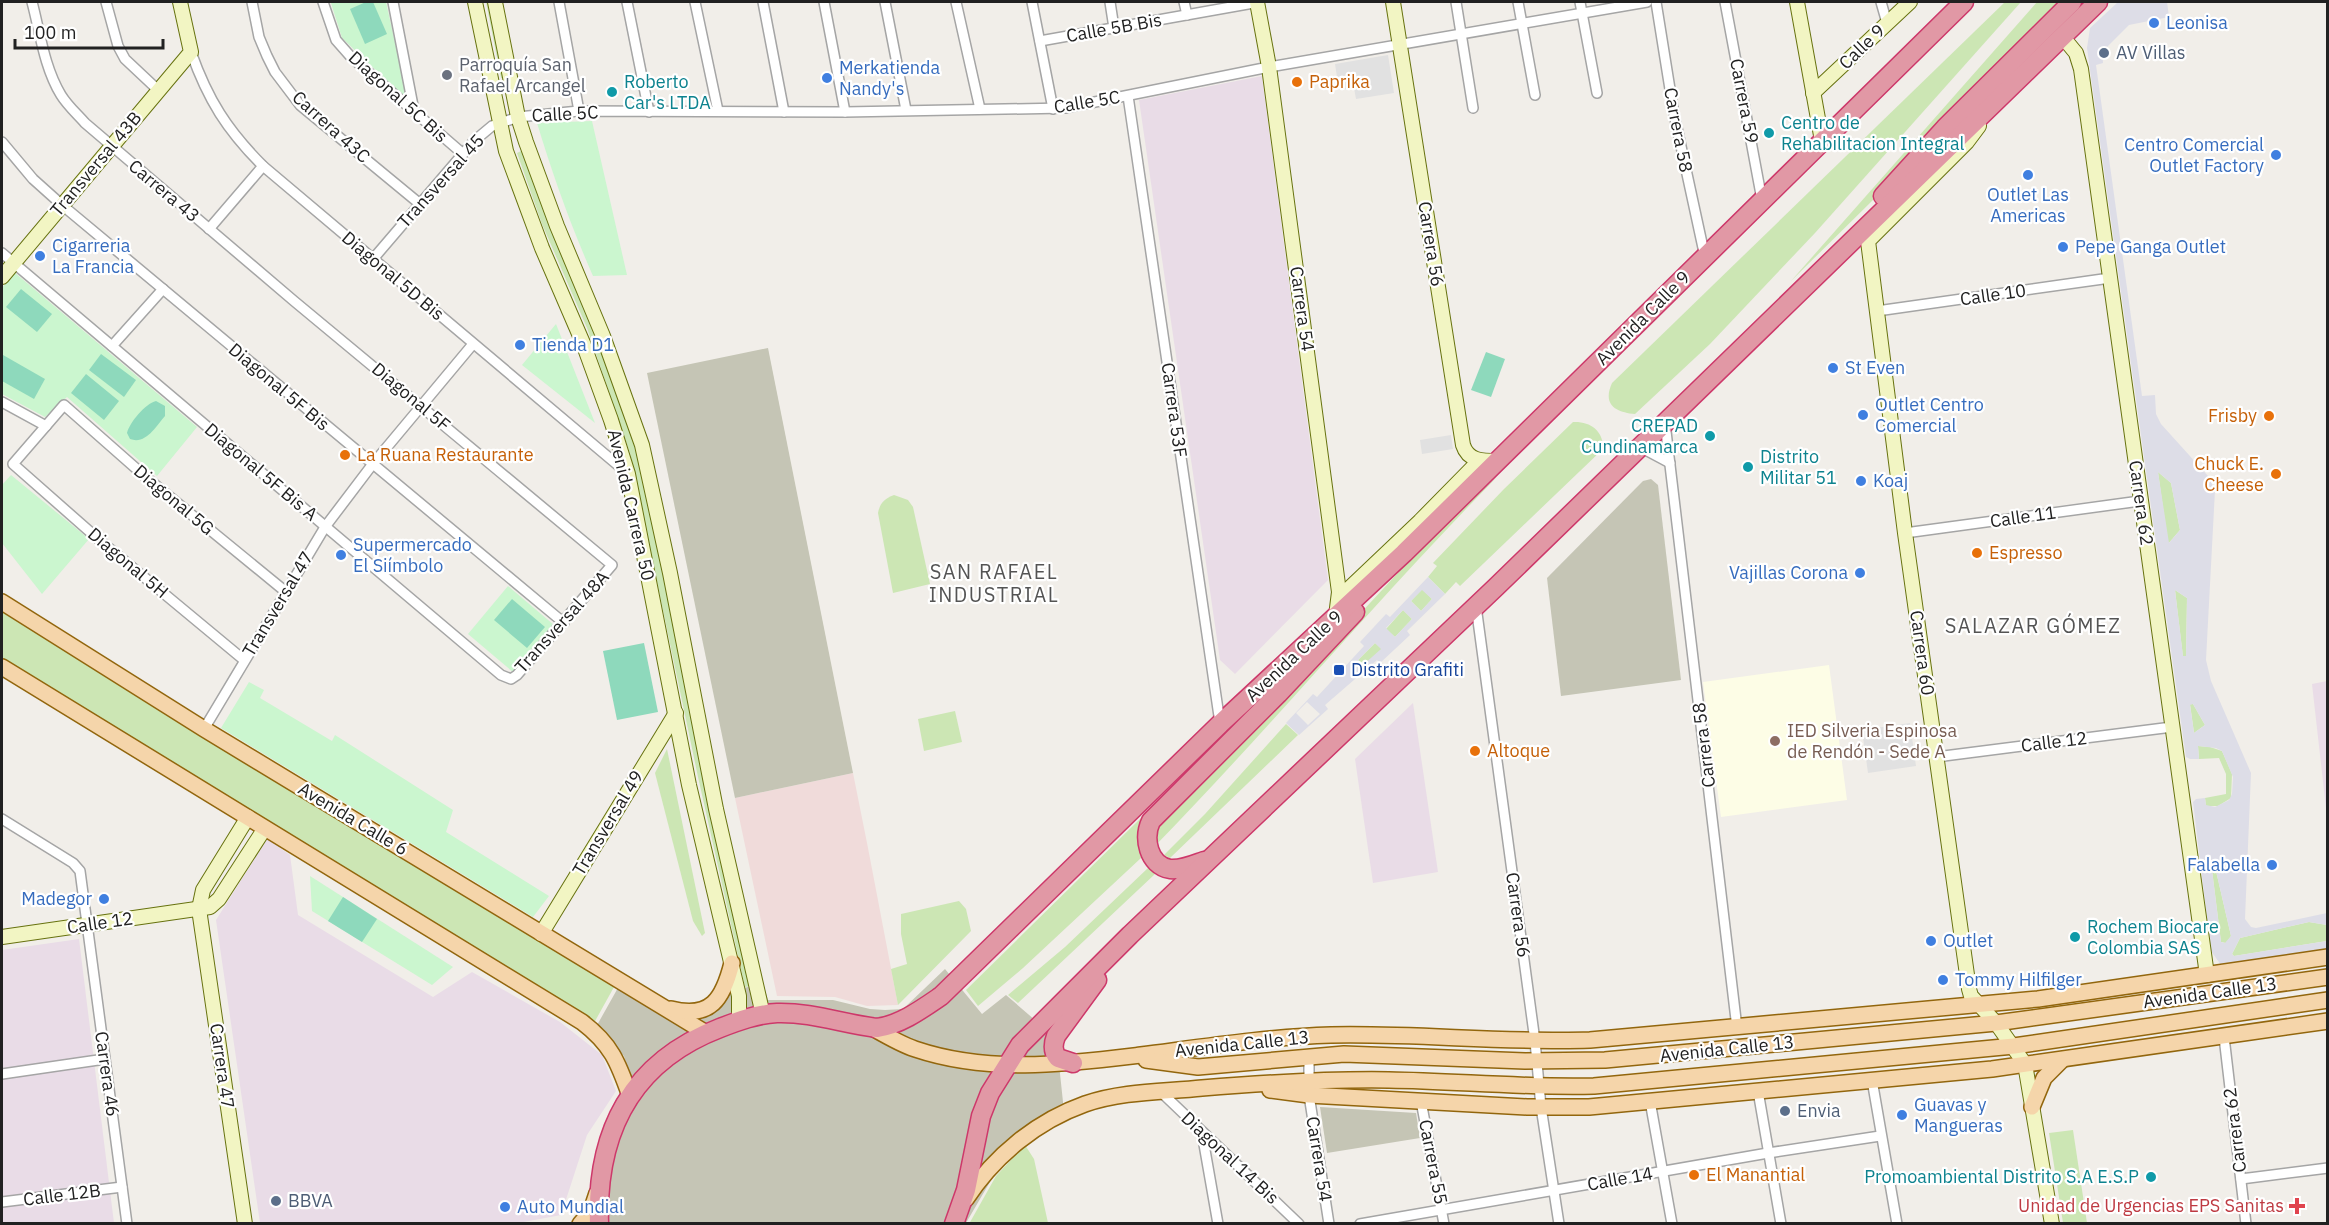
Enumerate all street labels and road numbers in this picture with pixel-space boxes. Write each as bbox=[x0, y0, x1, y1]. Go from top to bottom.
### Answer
street label: Calle 5B Bis bbox=[1064, 8, 1163, 47]
street label: Calle 9 bbox=[1834, 19, 1890, 74]
street label: Diagonal 5C Bis bbox=[344, 46, 453, 147]
street label: Carrera 59 bbox=[1725, 57, 1764, 145]
street label: Calle 5C bbox=[1052, 85, 1122, 118]
street label: Carrera 43C bbox=[288, 86, 375, 168]
street label: Carrera 58 bbox=[1659, 86, 1698, 174]
street label: Calle 5C bbox=[531, 100, 599, 127]
street label: Transversal 43B bbox=[45, 106, 146, 221]
street label: Transversal 45 bbox=[392, 129, 489, 232]
street label: Carrera 43 bbox=[124, 154, 205, 227]
street label: Carrera 56 bbox=[1413, 200, 1450, 288]
street label: Diagonal 5D Bis bbox=[337, 226, 449, 325]
street label: Carrera 54 bbox=[1285, 265, 1320, 353]
street label: Avenida Calle 9 bbox=[1591, 266, 1695, 370]
street label: Calle 10 bbox=[1959, 279, 2027, 311]
street label: Diagonal 5F Bis bbox=[224, 338, 335, 436]
street label: Diagonal 5F bbox=[367, 357, 455, 436]
street label: Carrera 53F bbox=[1156, 361, 1193, 459]
street label: Diagonal 5F Bis A bbox=[200, 418, 323, 526]
street label: Avenida Carrera 50 bbox=[603, 427, 660, 583]
street label: Diagonal 5G bbox=[129, 459, 219, 540]
street label: Carrera 62 bbox=[2124, 459, 2159, 547]
street label: Calle 11 bbox=[1989, 501, 2057, 533]
street label: Diagonal 5H bbox=[83, 522, 173, 603]
street label: Transversal 47 bbox=[237, 547, 318, 661]
street label: Transversal 48A bbox=[510, 565, 614, 678]
street label: Avenida Calle 9 bbox=[1240, 605, 1347, 706]
street label: Carrera 60 bbox=[1905, 609, 1940, 697]
street label: Carrera 58 bbox=[1687, 701, 1720, 789]
street label: Calle 12 bbox=[2020, 726, 2088, 757]
street label: Transversal 49 bbox=[567, 766, 648, 880]
street label: Avenida Calle 6 bbox=[294, 777, 412, 860]
street label: Carrera 56 bbox=[1501, 871, 1536, 959]
street label: Calle 12 bbox=[66, 907, 134, 939]
street label: Avenida Calle 13 bbox=[2141, 972, 2278, 1013]
street label: Carrera 47 bbox=[205, 1022, 240, 1110]
street label: Avenida Calle 13 bbox=[1174, 1025, 1310, 1062]
street label: Carrera 46 bbox=[90, 1030, 125, 1118]
street label: Avenida Calle 13 bbox=[1659, 1030, 1795, 1067]
street label: Carrera 62 bbox=[2218, 1086, 2251, 1174]
street label: Diagonal 14 Bis bbox=[1177, 1106, 1284, 1209]
street label: Carrera 54 bbox=[1301, 1115, 1338, 1203]
street label: Carrera 55 bbox=[1414, 1118, 1453, 1206]
street label: Calle 14 bbox=[1585, 1161, 1655, 1196]
street label: Calle 12B bbox=[22, 1178, 102, 1211]

